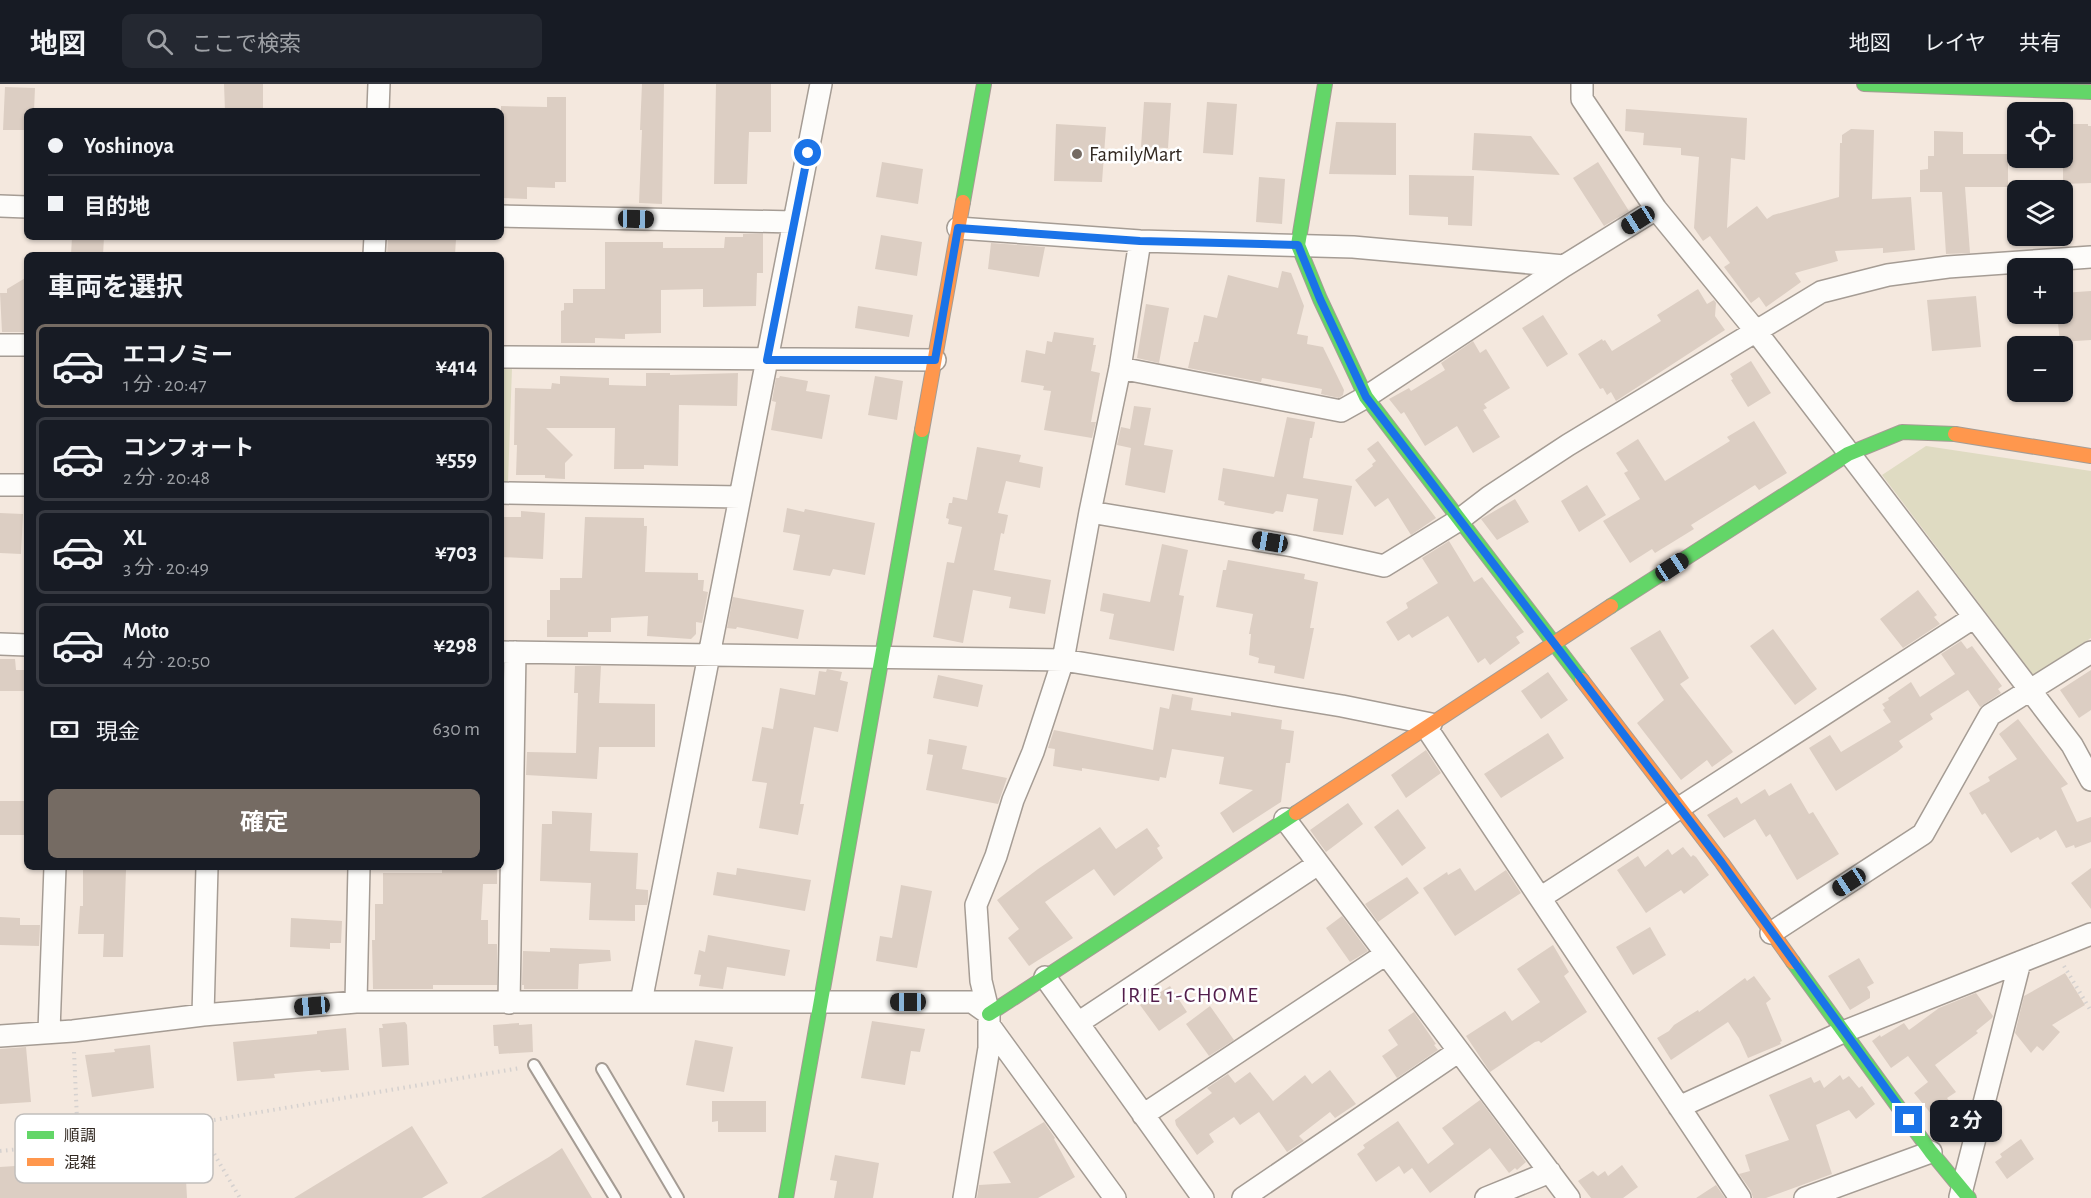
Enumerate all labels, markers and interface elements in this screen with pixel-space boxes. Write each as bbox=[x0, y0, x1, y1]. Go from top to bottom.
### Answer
search box bbox=[122, 14, 542, 68]
icon: search bbox=[143, 25, 176, 58]
text: 地図 bbox=[30, 31, 86, 59]
text: ここで検索 bbox=[191, 33, 301, 55]
text: 地図 bbox=[1849, 33, 1891, 54]
text: レイヤ bbox=[1924, 33, 1986, 54]
text: 共有 bbox=[2019, 33, 2061, 54]
map controls bbox=[2007, 102, 2073, 402]
button: locate bbox=[2007, 102, 2073, 168]
text: Yoshinoya bbox=[84, 135, 174, 157]
route start bbox=[794, 139, 821, 166]
place label: FamilyMart bbox=[1089, 144, 1182, 165]
marker: FamilyMart bbox=[1070, 147, 1084, 161]
button: layers bbox=[2007, 180, 2073, 246]
text: 目的地 bbox=[84, 196, 150, 218]
car bbox=[1618, 203, 1658, 237]
car bbox=[618, 210, 654, 228]
button: + bbox=[2007, 258, 2073, 324]
text: 車両を選択 bbox=[48, 274, 183, 301]
button: − bbox=[2007, 336, 2073, 402]
icon: car bbox=[51, 339, 105, 393]
text: エコノミー bbox=[123, 344, 233, 366]
text: ¥414 bbox=[435, 355, 477, 377]
text: 1 分 · 20:47 bbox=[123, 375, 207, 395]
icon: car bbox=[51, 432, 105, 486]
text: コンフォート bbox=[123, 437, 254, 459]
text: ¥559 bbox=[436, 448, 477, 470]
text: 2 分 · 20:48 bbox=[123, 468, 210, 488]
icon: car bbox=[51, 525, 105, 579]
text: XL bbox=[123, 527, 146, 549]
car bbox=[1251, 530, 1289, 554]
text: ¥703 bbox=[435, 541, 477, 563]
car bbox=[1652, 550, 1692, 584]
text: 3 分 · 20:49 bbox=[123, 558, 209, 578]
icon: car bbox=[51, 618, 105, 672]
text: Moto bbox=[123, 620, 169, 642]
text: ¥298 bbox=[434, 634, 477, 656]
text: 4 分 · 20:50 bbox=[123, 651, 210, 671]
icon: cash bbox=[48, 713, 81, 746]
text: 630 m bbox=[433, 719, 480, 739]
text: 現金 bbox=[96, 721, 140, 743]
button: 確定 bbox=[48, 789, 480, 858]
car bbox=[1829, 865, 1869, 899]
district label: IRIE 1-CHOME bbox=[1121, 984, 1259, 1006]
car bbox=[890, 993, 926, 1011]
car bbox=[293, 995, 331, 1017]
callout: 2 分 bbox=[1930, 1099, 2002, 1141]
route end bbox=[1895, 1106, 1922, 1133]
text: 2 分 bbox=[1950, 1111, 1982, 1131]
legend bbox=[15, 1114, 213, 1183]
text: 順調 bbox=[64, 1128, 96, 1144]
text: 混雑 bbox=[64, 1154, 96, 1171]

